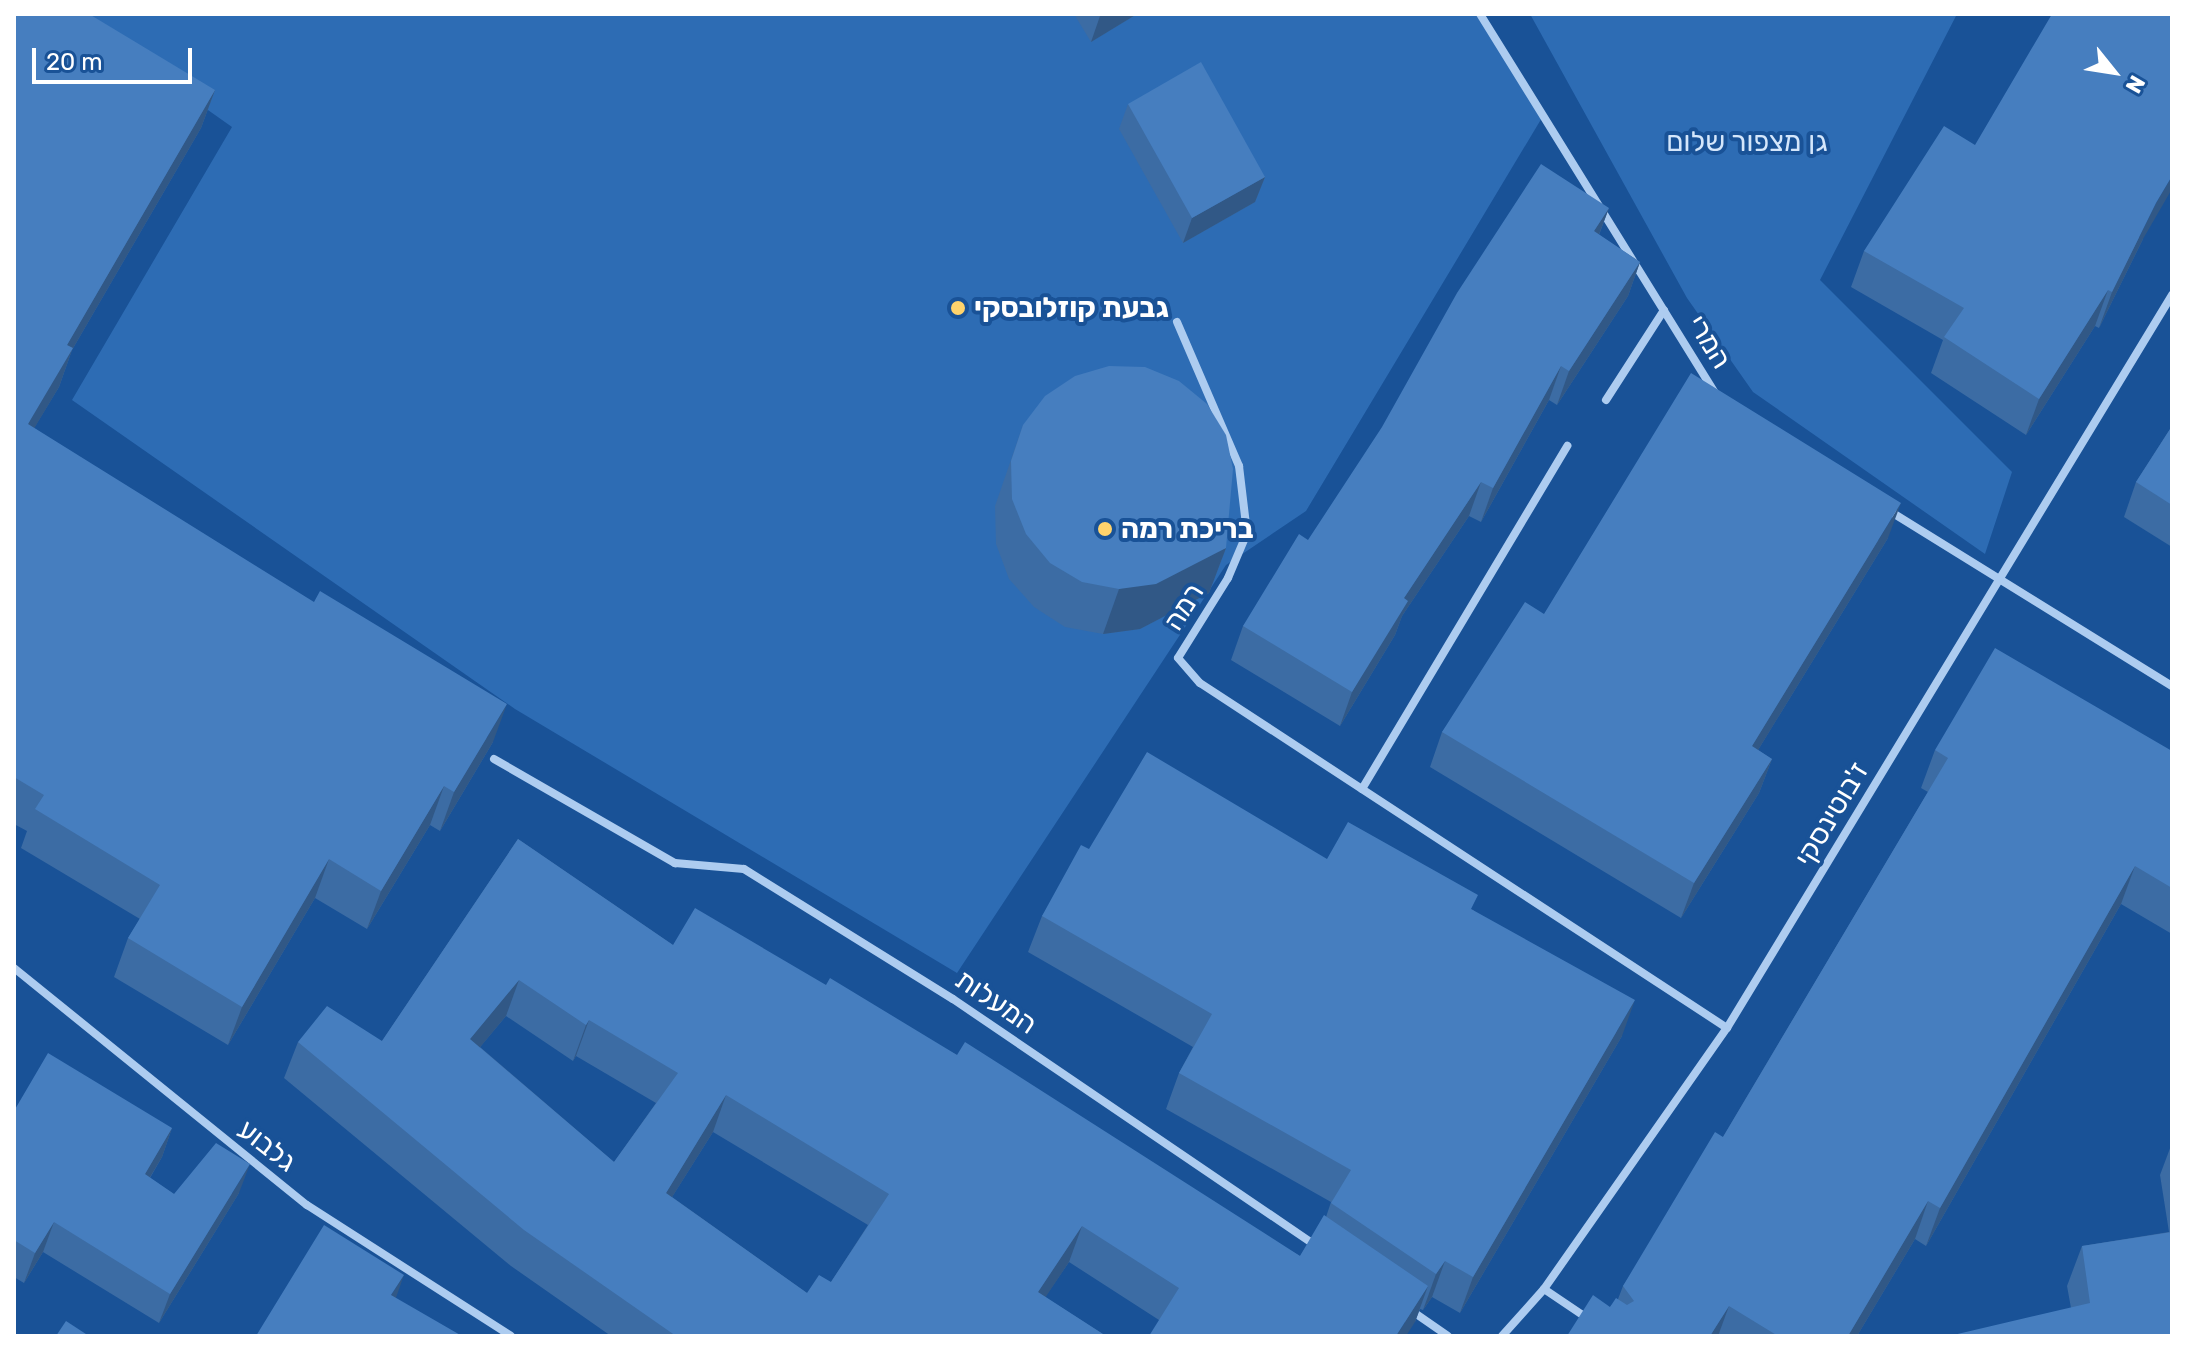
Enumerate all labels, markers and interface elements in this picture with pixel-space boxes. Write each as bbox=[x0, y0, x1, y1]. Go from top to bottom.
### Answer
scale bar bbox=[36, 32, 196, 82]
north arrow bbox=[2074, 32, 2154, 112]
text: 20 m bbox=[46, 48, 103, 76]
text: N bbox=[2120, 71, 2151, 98]
park label: גן מצפור שלום bbox=[1666, 125, 1828, 159]
place label: גבעת קוזלובסקי bbox=[974, 291, 1169, 325]
marker: גבעת קוזלובסקי bbox=[949, 299, 967, 317]
street label: המרי bbox=[1680, 309, 1738, 375]
place label: בריכת רמה bbox=[1121, 512, 1254, 546]
marker: בריכת רמה bbox=[1096, 520, 1114, 538]
street label: רמה bbox=[1157, 577, 1211, 637]
street label: ז'בוטינסקי bbox=[1788, 756, 1876, 872]
street label: המעלות bbox=[949, 963, 1043, 1041]
street label: גלבוע bbox=[231, 1113, 303, 1179]

